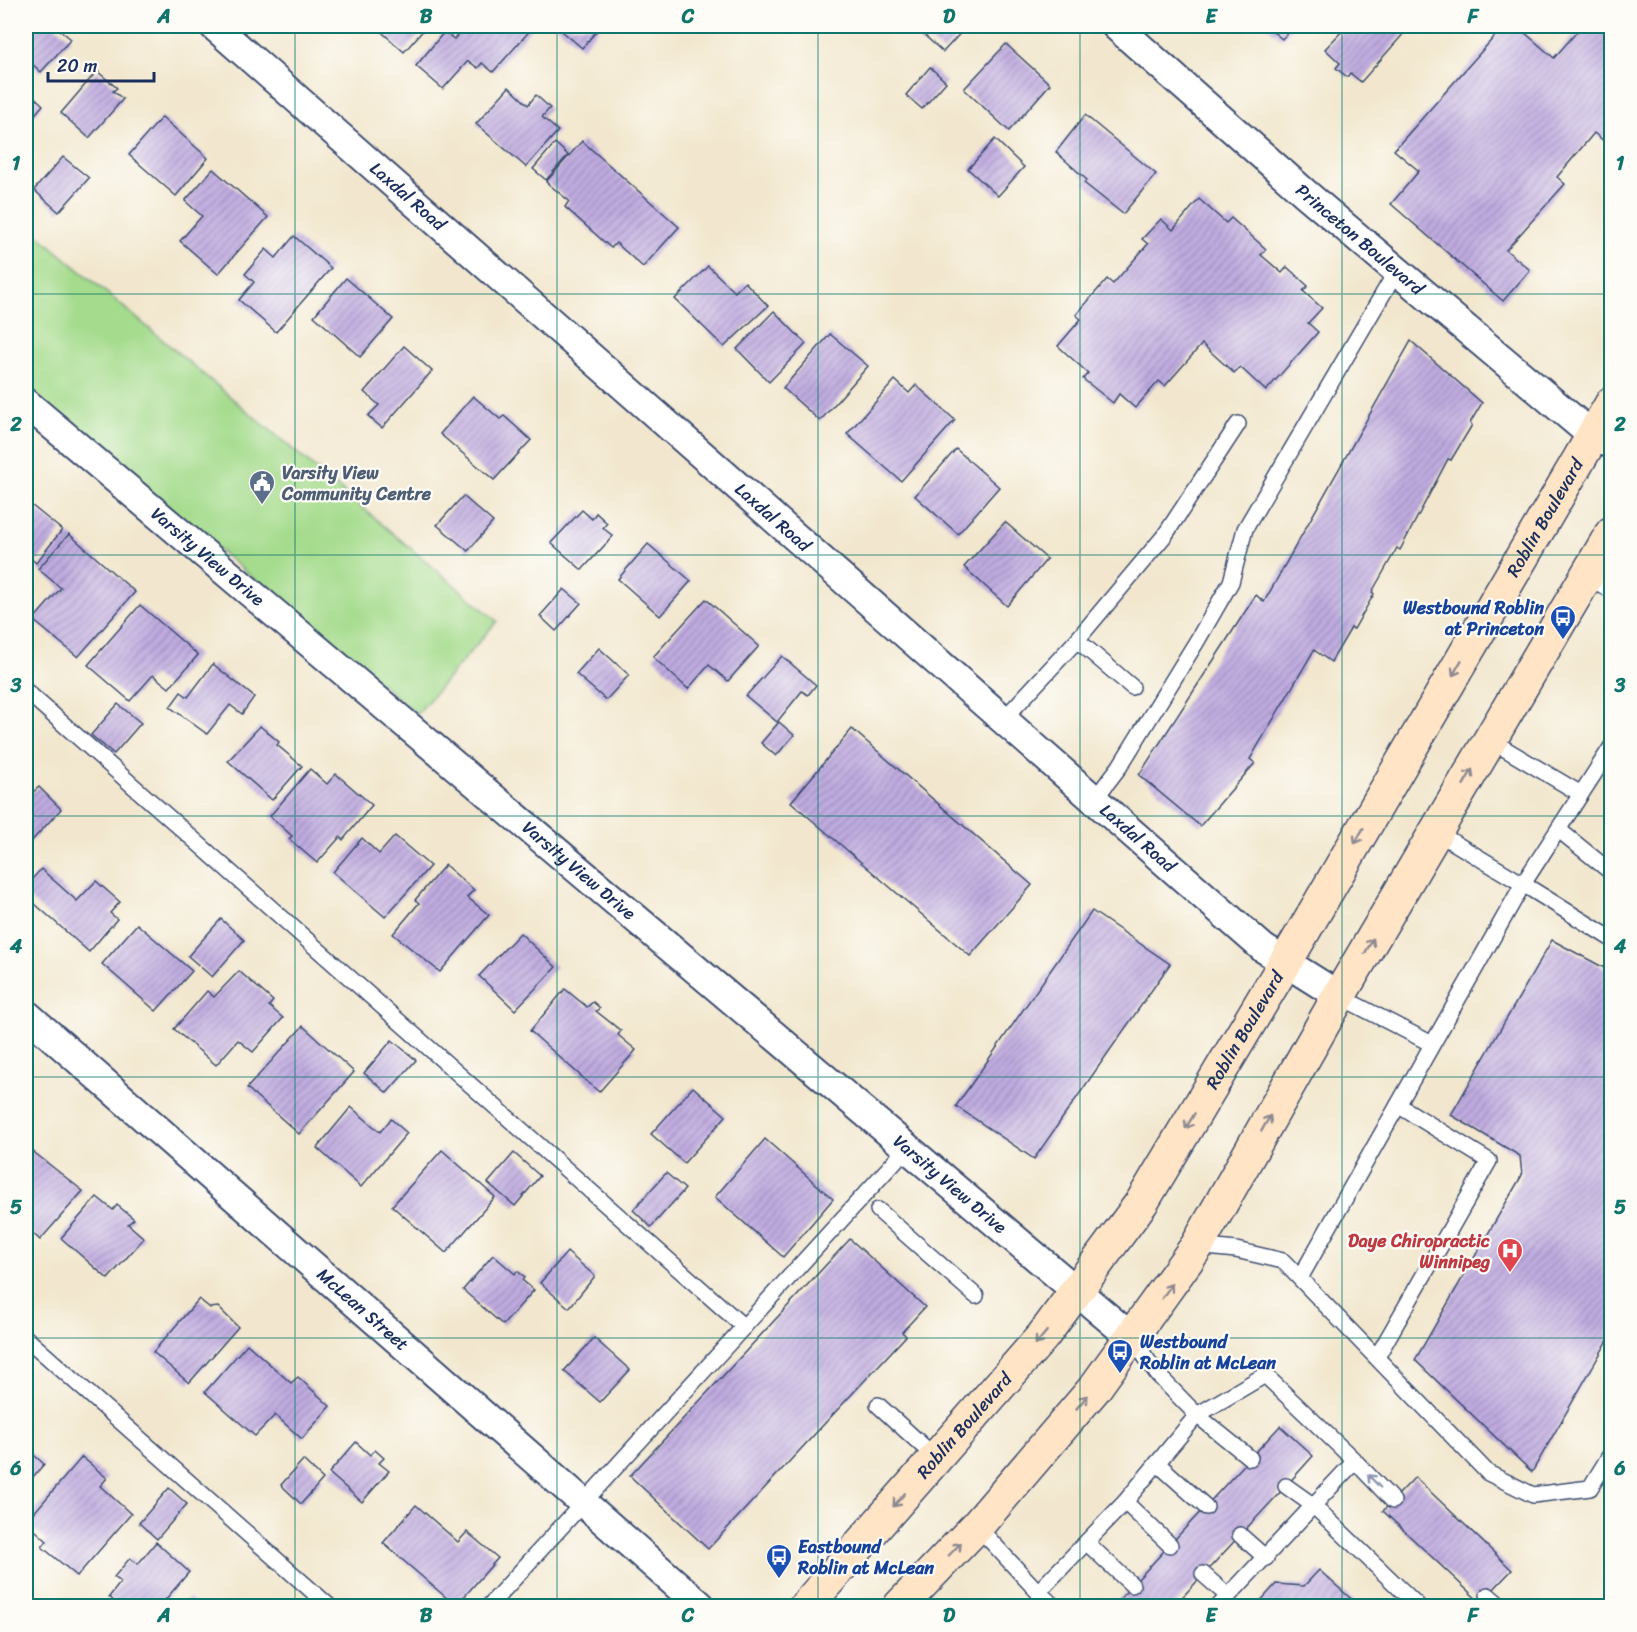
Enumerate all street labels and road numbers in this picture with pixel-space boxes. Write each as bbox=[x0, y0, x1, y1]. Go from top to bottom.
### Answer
street label: Laxdal Road bbox=[362, 153, 455, 240]
street label: Princeton Boulevard bbox=[1288, 175, 1433, 304]
street label: Roblin Boulevard bbox=[1498, 451, 1593, 583]
street label: Laxdal Road bbox=[727, 474, 820, 561]
street label: Varsity View Drive bbox=[143, 499, 272, 615]
street label: Laxdal Road bbox=[1092, 795, 1185, 882]
street label: Varsity View Drive bbox=[514, 812, 644, 929]
street label: Roblin Boulevard bbox=[1197, 964, 1293, 1096]
street label: Varsity View Drive bbox=[886, 1126, 1015, 1242]
street label: McLean Street bbox=[309, 1260, 417, 1359]
street label: Roblin Boulevard bbox=[908, 1364, 1021, 1486]

